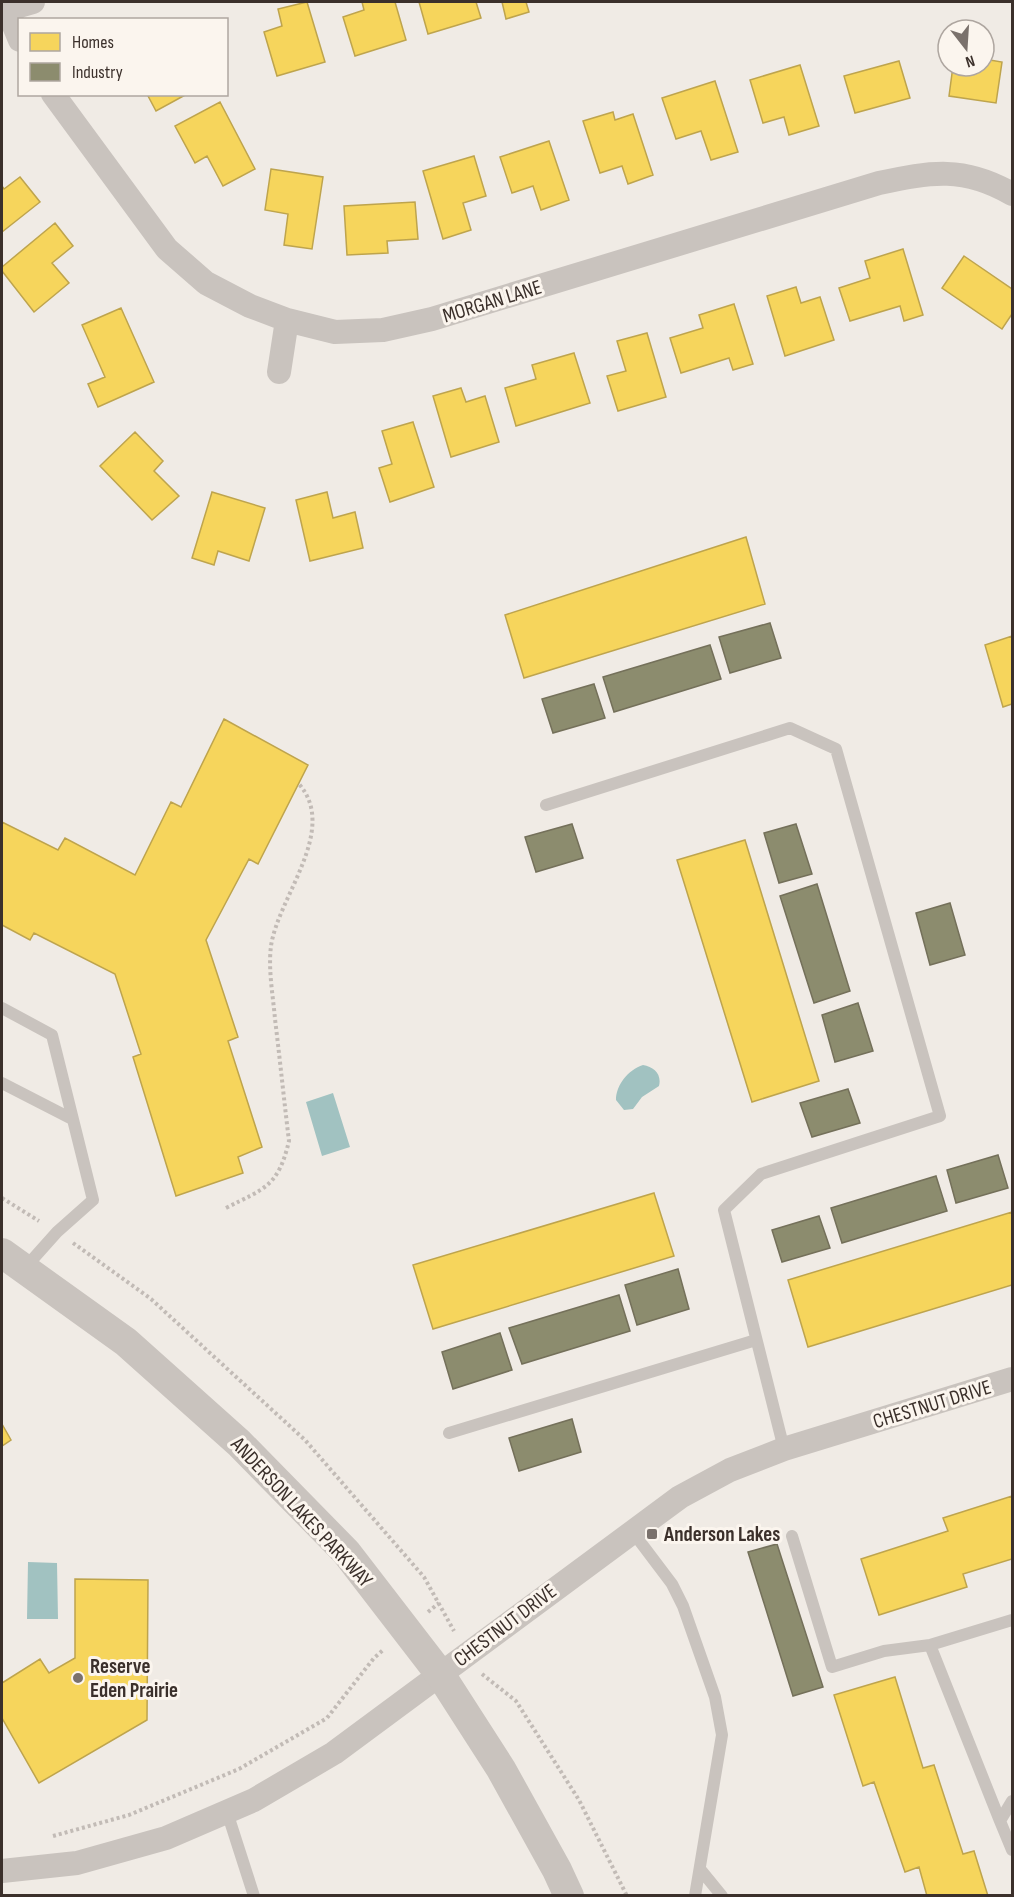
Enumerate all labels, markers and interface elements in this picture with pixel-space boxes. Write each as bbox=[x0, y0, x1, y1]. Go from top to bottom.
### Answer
legend bbox=[18, 18, 228, 96]
north arrow bbox=[936, 18, 996, 78]
text: Homes bbox=[72, 32, 114, 53]
text: N bbox=[963, 51, 977, 71]
text: Industry bbox=[72, 62, 123, 83]
street label: MORGAN LANE bbox=[440, 275, 545, 328]
street label: CHESTNUT DRIVE bbox=[870, 1375, 994, 1434]
street label: ANDERSON LAKES PARKWAY bbox=[225, 1431, 378, 1593]
place label: Anderson Lakes bbox=[663, 1522, 780, 1547]
marker: Anderson Lakes bbox=[645, 1527, 659, 1541]
street label: CHESTNUT DRIVE bbox=[449, 1579, 562, 1672]
place label: Reserve Eden Prairie bbox=[90, 1654, 178, 1703]
marker: Reserve Eden Prairie bbox=[71, 1671, 85, 1685]

